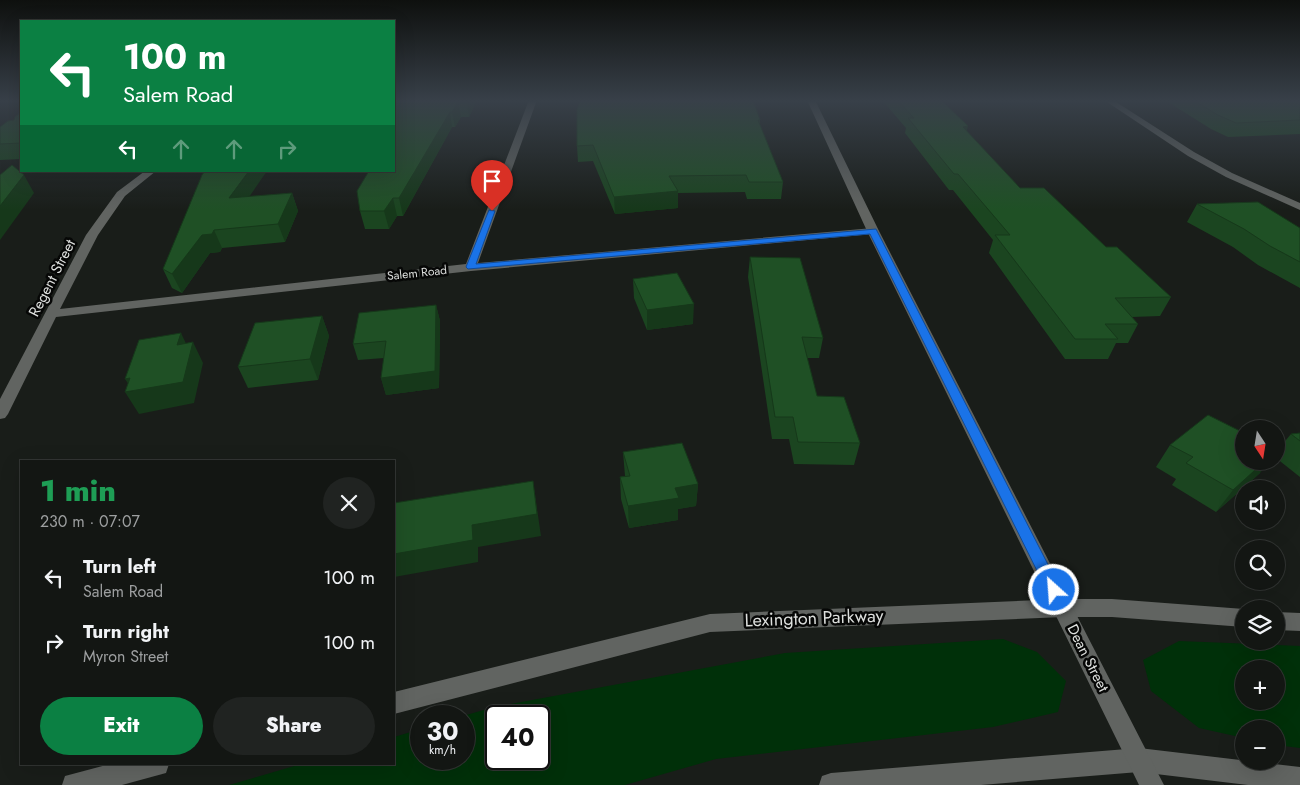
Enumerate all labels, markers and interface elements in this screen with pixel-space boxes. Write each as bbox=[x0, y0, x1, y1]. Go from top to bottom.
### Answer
text: 100 m bbox=[123, 32, 226, 82]
icon: left bbox=[40, 40, 105, 105]
text: Salem Road bbox=[123, 78, 233, 110]
icon: left bbox=[114, 135, 142, 163]
icon: ahead bbox=[167, 135, 195, 163]
icon: ahead bbox=[220, 135, 248, 163]
icon: right bbox=[273, 135, 301, 163]
pin bbox=[471, 160, 513, 211]
icon: arrive bbox=[478, 167, 506, 195]
street label: Regent Street bbox=[23, 235, 81, 320]
street label: Salem Road bbox=[386, 261, 448, 285]
north arrow bbox=[1235, 420, 1285, 470]
map controls bbox=[1235, 420, 1285, 770]
text: 1 min bbox=[40, 469, 116, 512]
button: close bbox=[323, 477, 375, 529]
button: sound bbox=[1235, 480, 1285, 530]
text: 230 m · 07:07 bbox=[40, 510, 140, 533]
button: search bbox=[1235, 540, 1285, 590]
text: Turn left bbox=[83, 553, 156, 580]
position arrow bbox=[1027, 563, 1079, 615]
icon: left bbox=[40, 564, 68, 592]
text: 100 m bbox=[323, 564, 375, 591]
text: Salem Road bbox=[83, 580, 163, 603]
button: layers bbox=[1235, 600, 1285, 650]
street label: Lexington Parkway bbox=[744, 603, 884, 633]
text: Turn right bbox=[83, 618, 169, 645]
street label: Dean Street bbox=[1062, 620, 1115, 696]
icon: right bbox=[40, 629, 68, 657]
text: 100 m bbox=[323, 629, 375, 656]
text: Myron Street bbox=[83, 645, 168, 668]
button: + bbox=[1235, 660, 1285, 710]
button: Exit bbox=[40, 697, 203, 755]
button: Share bbox=[213, 697, 375, 755]
speed limit sign: 40 bbox=[485, 705, 550, 770]
text: 30 bbox=[426, 713, 459, 749]
button: − bbox=[1235, 720, 1285, 770]
text: km/h bbox=[429, 741, 456, 759]

